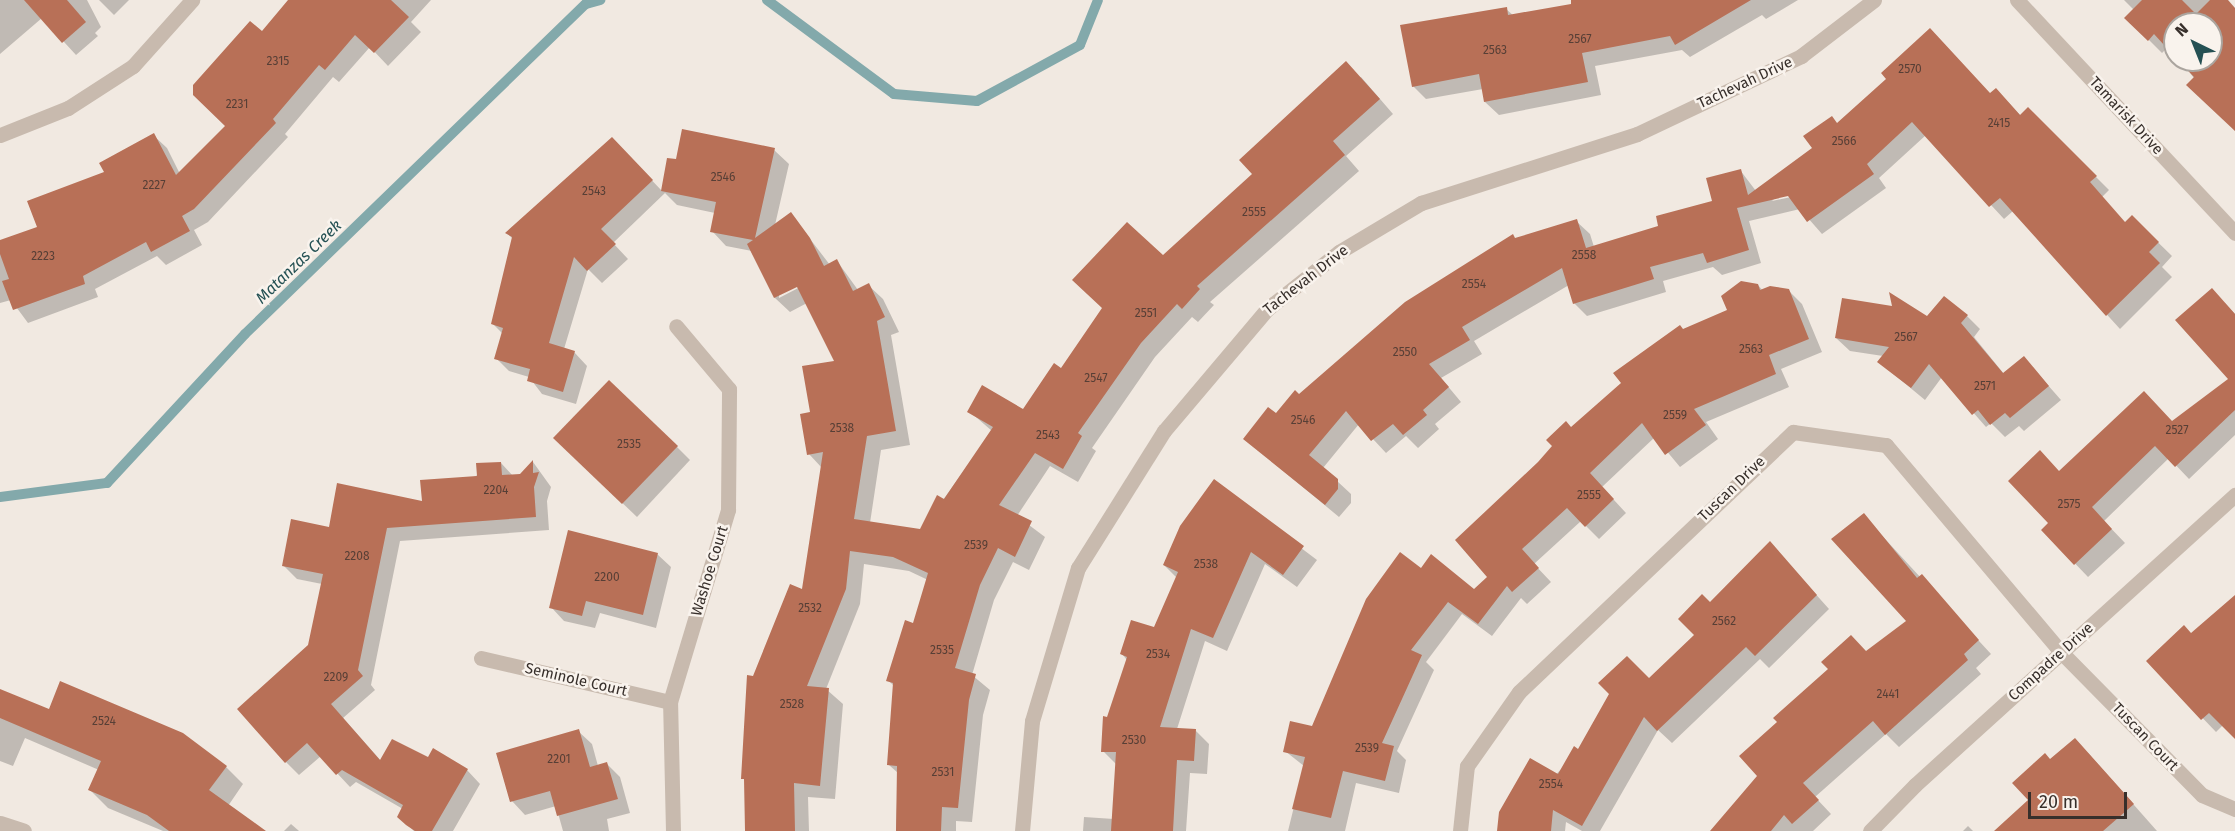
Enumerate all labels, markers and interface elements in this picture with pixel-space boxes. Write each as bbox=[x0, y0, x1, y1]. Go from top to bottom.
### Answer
north arrow bbox=[2163, 12, 2223, 72]
text: N bbox=[2171, 19, 2192, 41]
house number: 2567 bbox=[1568, 33, 1592, 47]
house number: 2563 bbox=[1483, 44, 1507, 58]
street label: Tachevah Drive bbox=[1695, 53, 1795, 113]
house number: 2315 bbox=[267, 55, 289, 69]
house number: 2570 bbox=[1898, 63, 1922, 77]
street label: Tamarisk Drive bbox=[2085, 73, 2167, 159]
house number: 2231 bbox=[226, 98, 248, 112]
house number: 2415 bbox=[1988, 117, 2010, 131]
house number: 2566 bbox=[1832, 135, 1856, 149]
house number: 2546 bbox=[711, 171, 735, 185]
house number: 2227 bbox=[142, 179, 166, 193]
house number: 2543 bbox=[582, 185, 606, 199]
house number: 2555 bbox=[1242, 206, 1266, 220]
water label: Matanzas Creek bbox=[252, 216, 346, 308]
street label: Tachevah Drive bbox=[1260, 241, 1352, 319]
house number: 2558 bbox=[1572, 249, 1596, 263]
house number: 2223 bbox=[31, 250, 55, 264]
house number: 2554 bbox=[1462, 278, 1486, 292]
house number: 2551 bbox=[1135, 307, 1157, 321]
house number: 2567 bbox=[1894, 331, 1918, 345]
house number: 2563 bbox=[1739, 343, 1763, 357]
house number: 2550 bbox=[1393, 346, 1417, 360]
house number: 2547 bbox=[1084, 372, 1108, 386]
house number: 2571 bbox=[1974, 380, 1996, 394]
house number: 2559 bbox=[1663, 409, 1687, 423]
house number: 2546 bbox=[1291, 414, 1315, 428]
house number: 2538 bbox=[830, 422, 854, 436]
house number: 2527 bbox=[2166, 424, 2188, 438]
house number: 2543 bbox=[1036, 429, 1060, 443]
house number: 2535 bbox=[617, 438, 641, 452]
street label: Tuscan Drive bbox=[1695, 453, 1769, 525]
house number: 2204 bbox=[484, 484, 508, 498]
house number: 2555 bbox=[1577, 489, 1601, 503]
house number: 2575 bbox=[2058, 498, 2080, 512]
street label: Washoe Court bbox=[688, 524, 732, 618]
house number: 2539 bbox=[964, 539, 988, 553]
house number: 2208 bbox=[344, 550, 370, 564]
house number: 2538 bbox=[1194, 558, 1218, 572]
house number: 2200 bbox=[594, 571, 620, 585]
house number: 2532 bbox=[798, 602, 822, 616]
house number: 2562 bbox=[1712, 615, 1736, 629]
street label: Compadre Drive bbox=[2005, 619, 2097, 705]
house number: 2535 bbox=[930, 644, 954, 658]
house number: 2534 bbox=[1146, 648, 1170, 662]
street label: Seminole Court bbox=[523, 660, 629, 700]
house number: 2209 bbox=[324, 671, 348, 685]
house number: 2441 bbox=[1877, 688, 1899, 702]
house number: 2528 bbox=[780, 698, 804, 712]
street label: Tuscan Court bbox=[2108, 699, 2182, 775]
house number: 2524 bbox=[92, 715, 116, 729]
house number: 2530 bbox=[1122, 734, 1146, 748]
house number: 2539 bbox=[1355, 742, 1379, 756]
house number: 2201 bbox=[547, 753, 571, 767]
house number: 2531 bbox=[932, 766, 954, 780]
house number: 2554 bbox=[1539, 778, 1563, 792]
scale bar bbox=[2031, 780, 2130, 818]
text: 20 m bbox=[2039, 791, 2078, 813]

